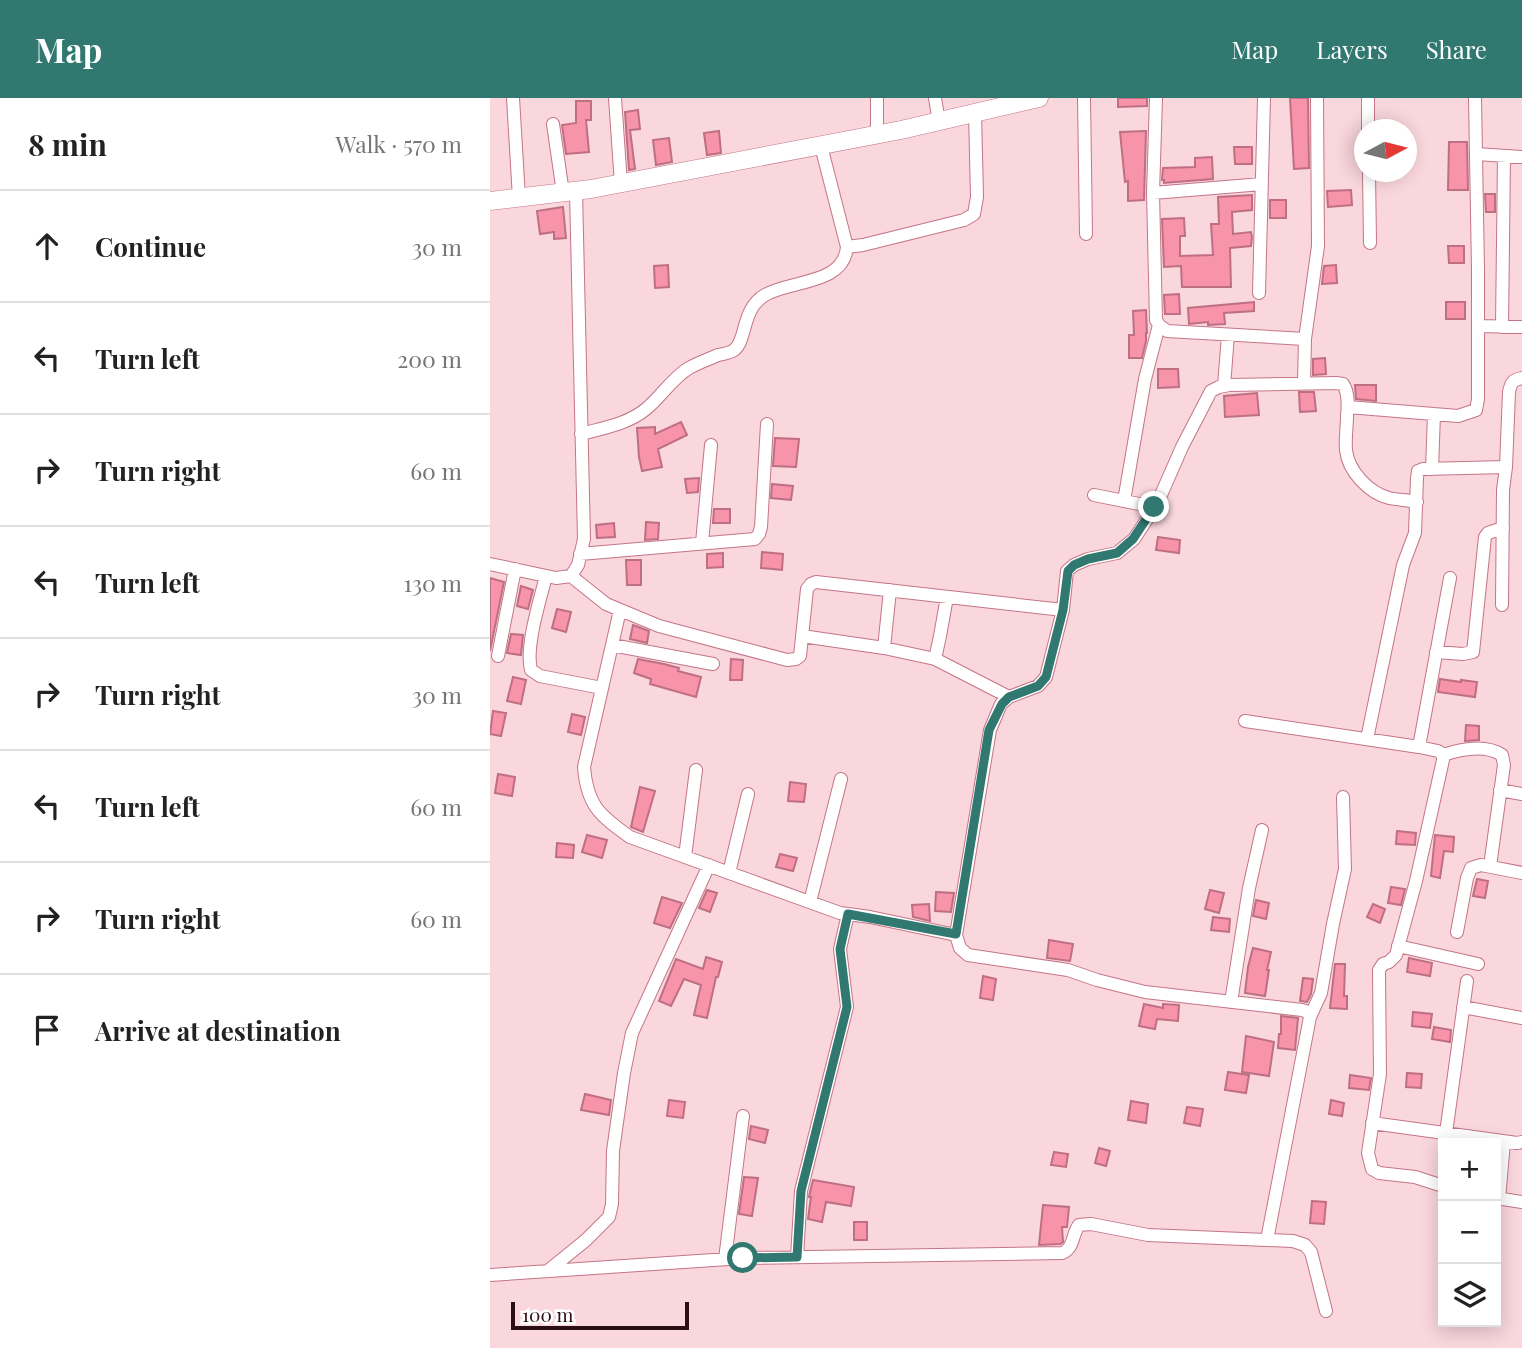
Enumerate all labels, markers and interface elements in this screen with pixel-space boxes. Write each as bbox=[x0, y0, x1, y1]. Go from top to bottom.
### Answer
text: Map bbox=[35, 27, 102, 71]
text: Map bbox=[1232, 33, 1278, 65]
text: Layers bbox=[1316, 33, 1388, 65]
text: Share bbox=[1426, 33, 1487, 65]
north arrow bbox=[1354, 119, 1417, 182]
text: 8 min bbox=[28, 124, 107, 164]
text: Walk · 570 m bbox=[336, 128, 462, 159]
icon: ahead bbox=[28, 227, 66, 265]
text: Continue bbox=[95, 229, 206, 264]
text: 30 m bbox=[412, 231, 462, 262]
icon: left bbox=[28, 339, 66, 377]
text: Turn left bbox=[95, 341, 200, 376]
text: 200 m bbox=[397, 343, 462, 374]
icon: right bbox=[28, 451, 66, 489]
text: Turn right bbox=[95, 453, 221, 488]
text: 60 m bbox=[410, 455, 462, 486]
route end bbox=[1138, 491, 1169, 522]
icon: left bbox=[28, 563, 66, 601]
text: Turn left bbox=[95, 565, 200, 600]
text: 130 m bbox=[404, 567, 462, 598]
icon: right bbox=[28, 675, 66, 713]
text: Turn right bbox=[95, 677, 221, 712]
text: 30 m bbox=[412, 679, 462, 710]
icon: left bbox=[28, 787, 66, 825]
text: Turn left bbox=[95, 789, 200, 824]
text: 60 m bbox=[410, 791, 462, 822]
icon: right bbox=[28, 899, 66, 937]
text: Turn right bbox=[95, 901, 221, 936]
text: 60 m bbox=[410, 903, 462, 934]
icon: arrive bbox=[28, 1011, 66, 1049]
text: Arrive at destination bbox=[95, 1013, 341, 1048]
map controls bbox=[1438, 1138, 1501, 1327]
button: + bbox=[1438, 1138, 1501, 1201]
button: − bbox=[1438, 1201, 1501, 1264]
route start bbox=[727, 1242, 758, 1273]
button: layers bbox=[1438, 1264, 1501, 1327]
scale bar bbox=[511, 1299, 690, 1331]
text: 100 m bbox=[522, 1301, 573, 1327]

